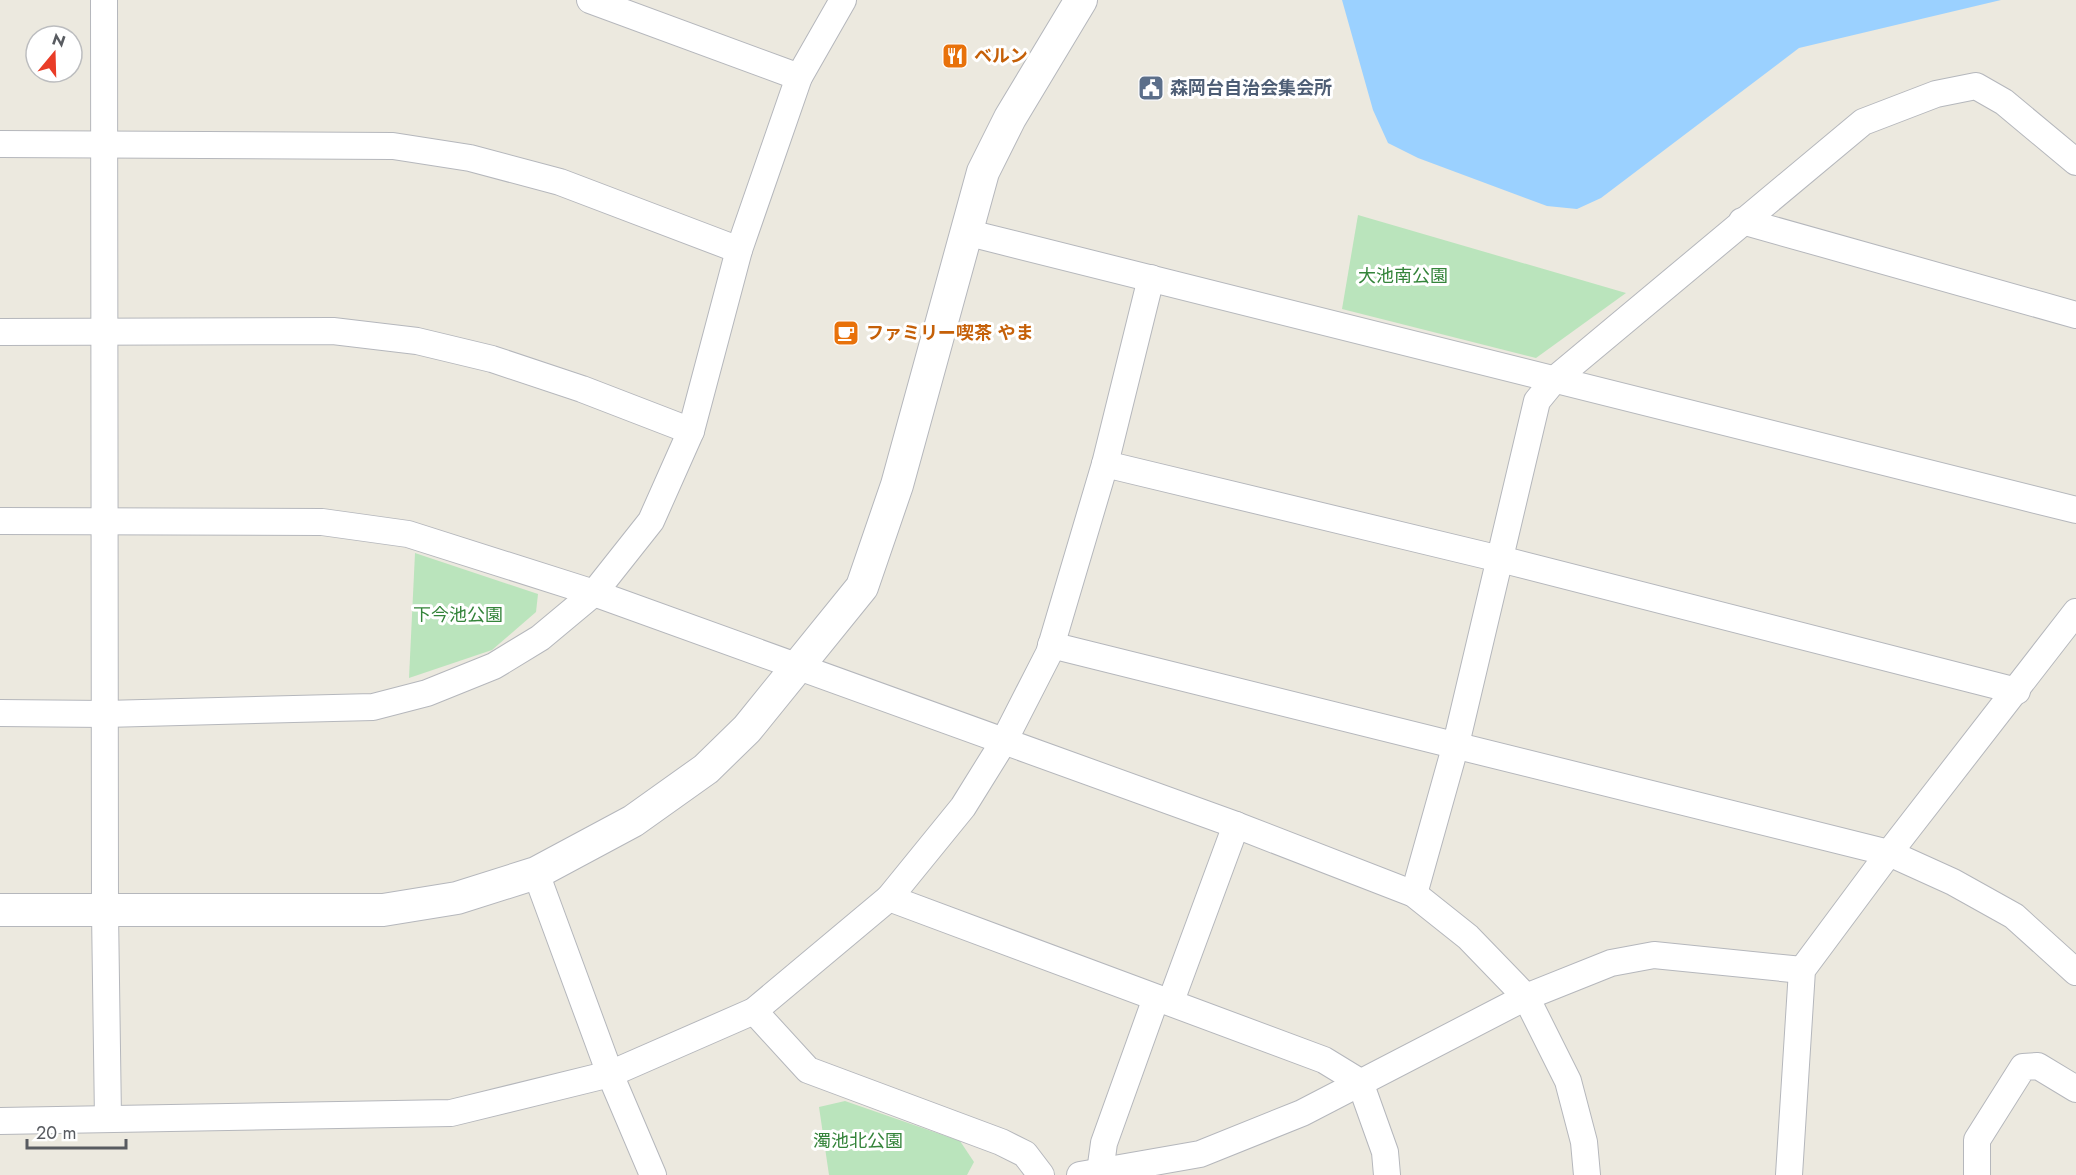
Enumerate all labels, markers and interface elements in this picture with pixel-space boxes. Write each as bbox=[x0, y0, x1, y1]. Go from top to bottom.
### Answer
north arrow bbox=[24, 24, 84, 84]
text: N bbox=[49, 27, 68, 53]
restaurant icon: ベルン bbox=[940, 41, 970, 71]
place label: ベルン bbox=[974, 43, 1028, 69]
public building icon: 森岡台自治会集会所 bbox=[1136, 73, 1166, 103]
place label: 森岡台自治会集会所 bbox=[1170, 75, 1332, 101]
park label: 大池南公園 bbox=[1358, 263, 1448, 289]
cafe icon: ファミリー喫茶 やま bbox=[831, 318, 861, 348]
place label: ファミリー喫茶 やま bbox=[866, 320, 1033, 346]
park label: 下今池公園 bbox=[413, 602, 503, 628]
scale bar bbox=[27, 1112, 126, 1150]
text: 20 m bbox=[36, 1120, 76, 1146]
park label: 濁池北公園 bbox=[813, 1128, 903, 1154]

